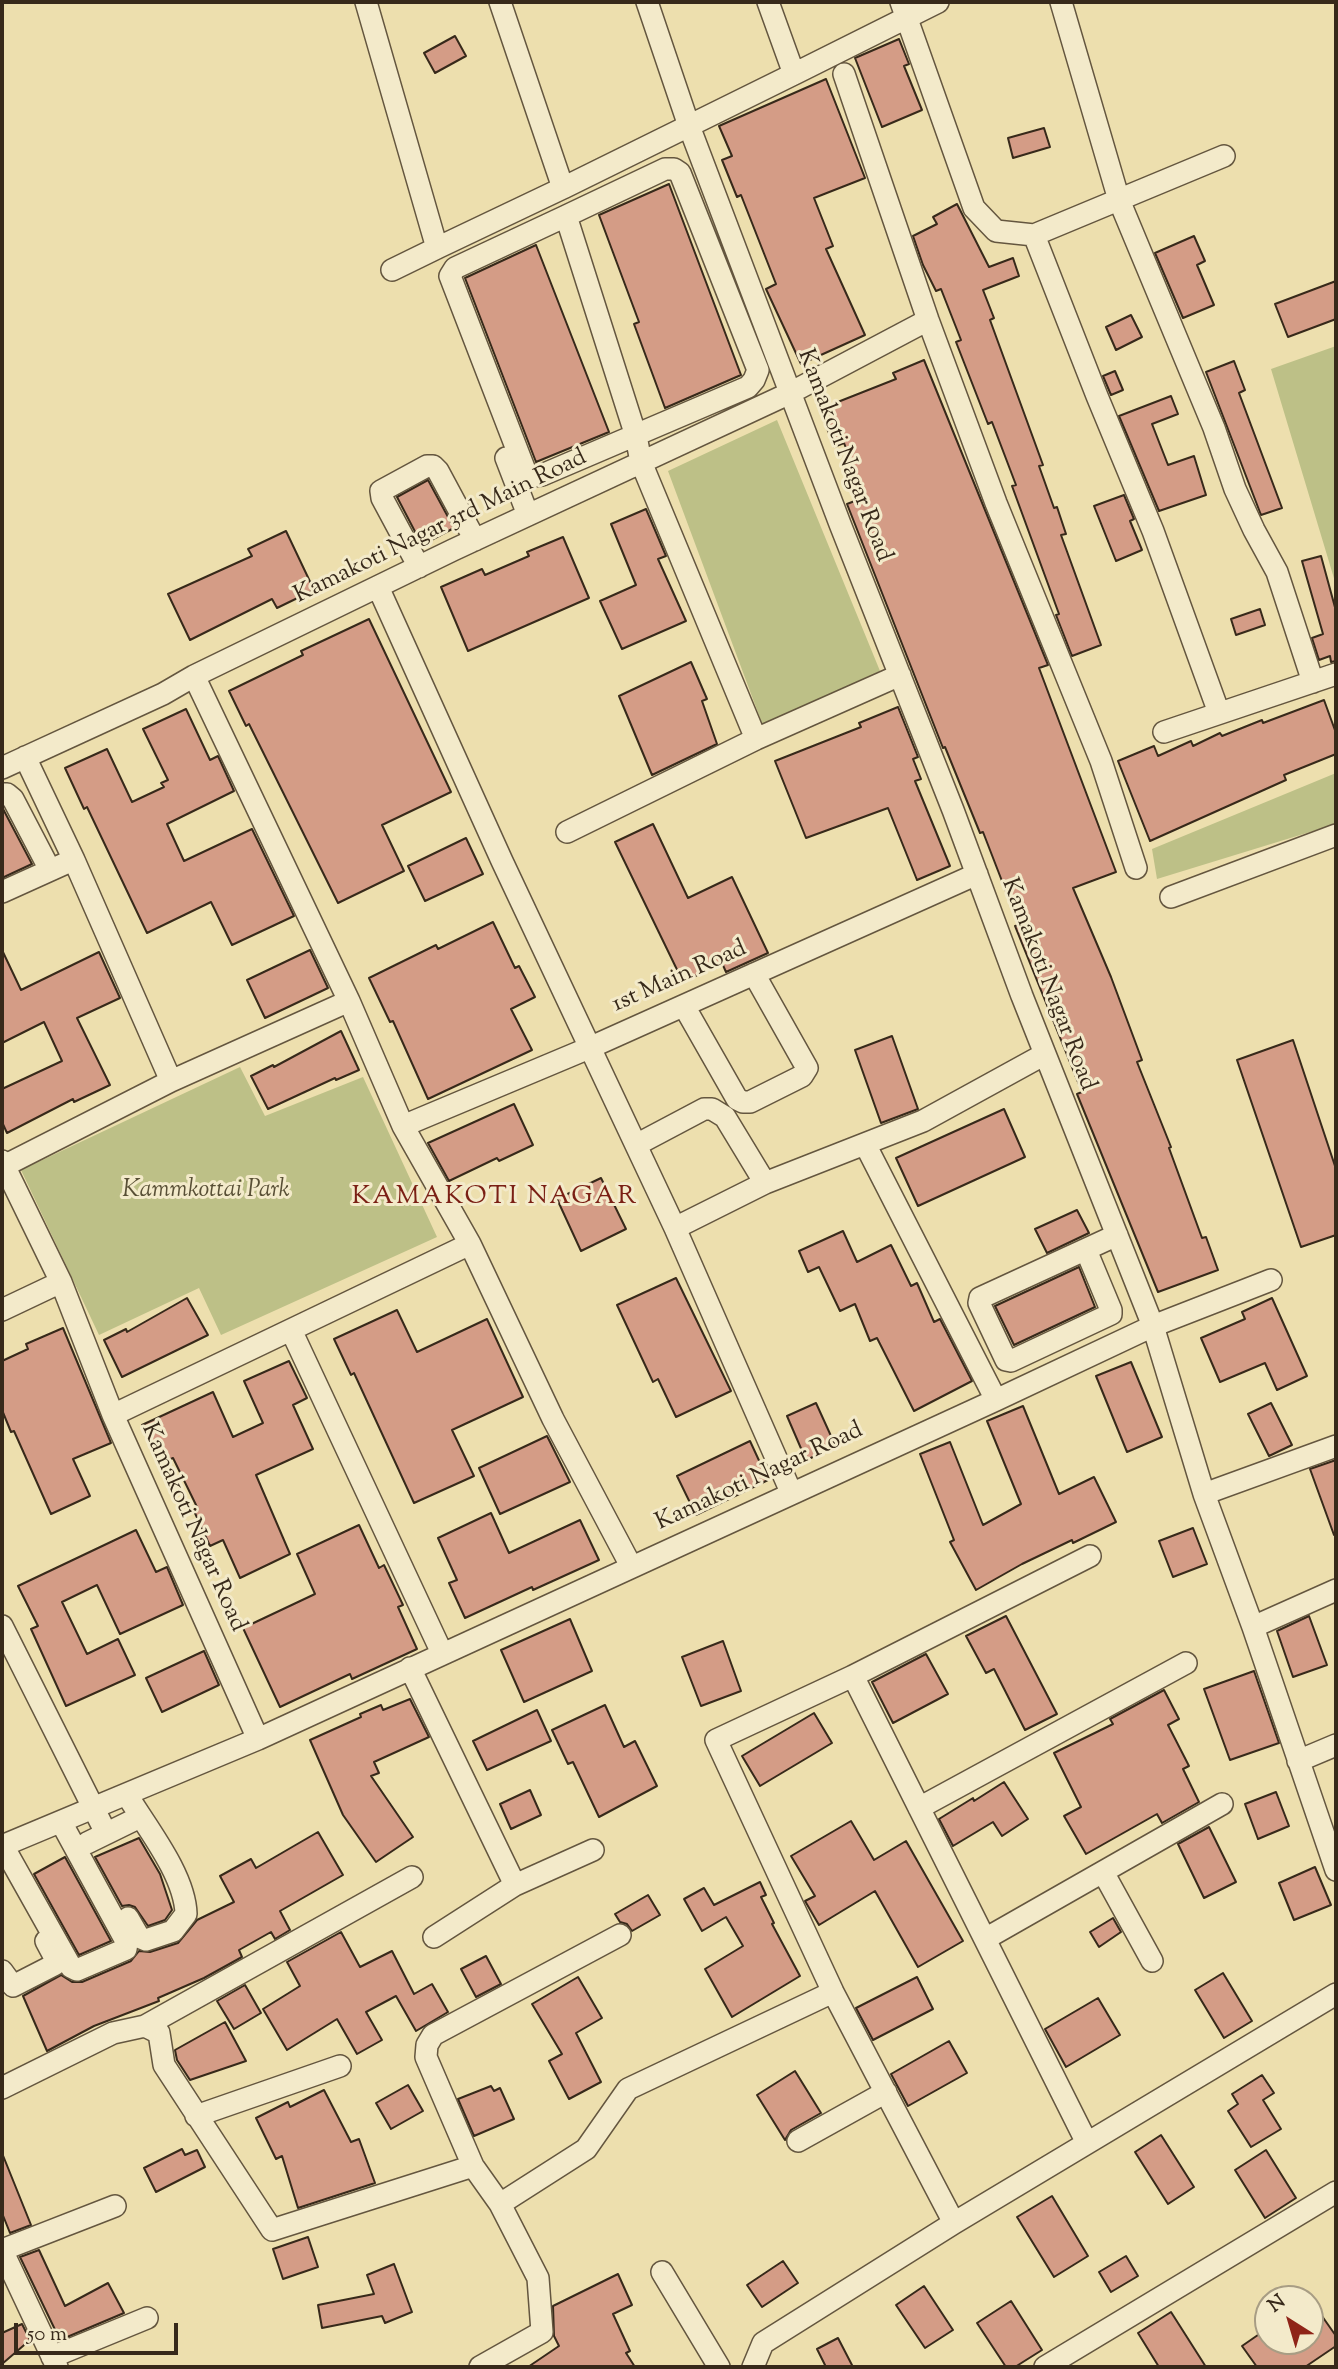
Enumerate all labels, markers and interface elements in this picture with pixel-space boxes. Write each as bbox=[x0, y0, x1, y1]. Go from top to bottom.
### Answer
street label: Kamakoti Nagar Road bbox=[789, 346, 897, 566]
street label: Kamakoti Nagar 3rd Main Road bbox=[290, 445, 592, 611]
street label: Kamakoti Nagar Road bbox=[993, 875, 1101, 1095]
street label: 1st Main Road bbox=[608, 936, 752, 1020]
park label: Kammkottai Park bbox=[122, 1178, 290, 1206]
district label: KAMAKOTI NAGAR bbox=[354, 1183, 636, 1215]
street label: Kamakoti Nagar Road bbox=[652, 1417, 868, 1539]
street label: Kamakoti Nagar Road bbox=[133, 1419, 251, 1637]
north arrow bbox=[1254, 2285, 1324, 2355]
text: N bbox=[1263, 2289, 1291, 2320]
scale bar bbox=[18, 2310, 182, 2354]
text: 50 m bbox=[27, 2320, 67, 2350]

